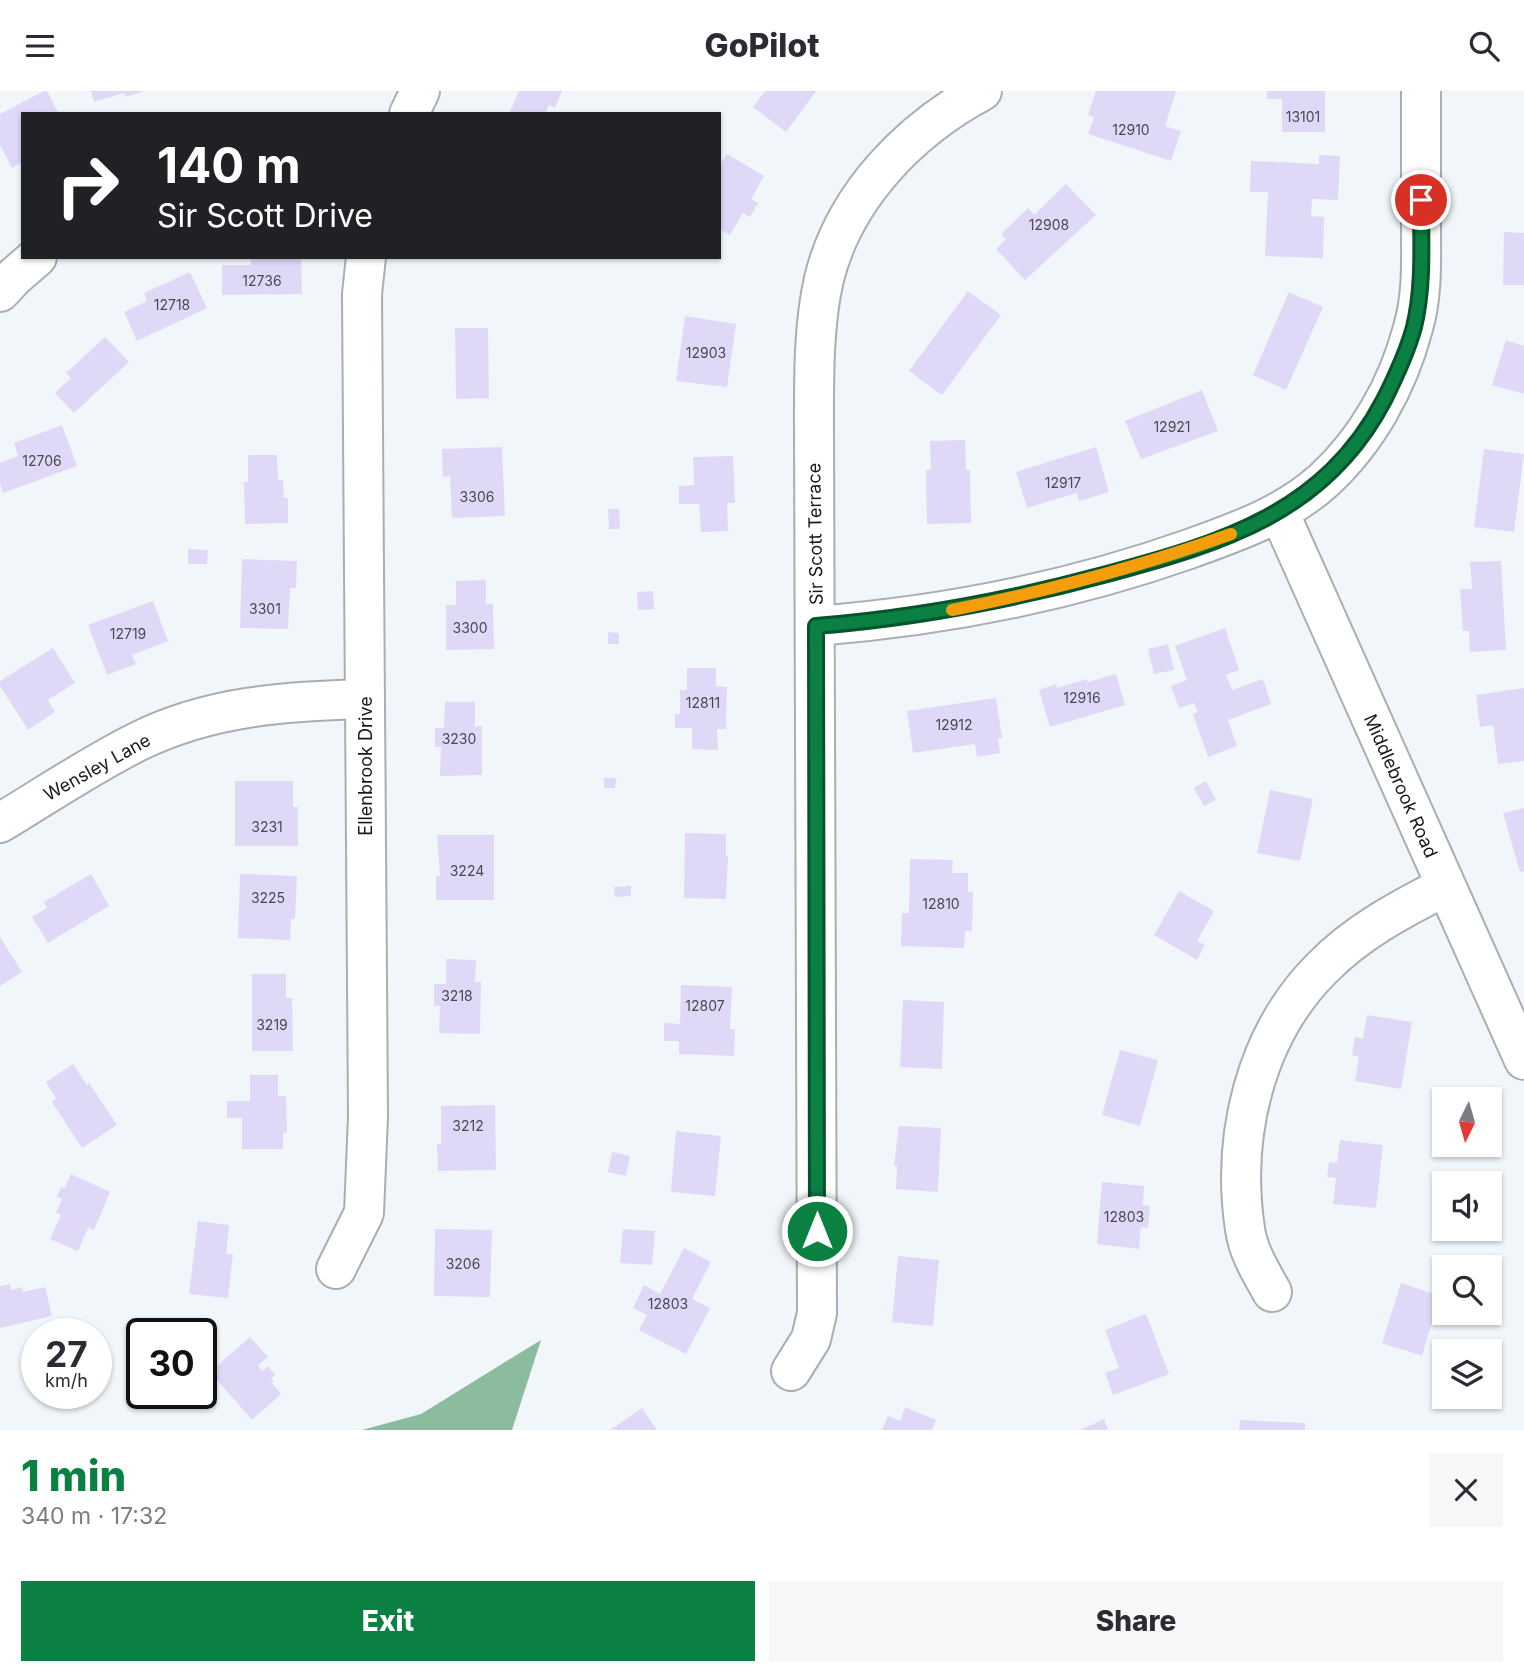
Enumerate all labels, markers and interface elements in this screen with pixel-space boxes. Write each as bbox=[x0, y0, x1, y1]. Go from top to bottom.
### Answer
text: GoPilot bbox=[705, 26, 819, 65]
icon: menu bbox=[21, 27, 59, 65]
icon: search bbox=[1465, 27, 1503, 65]
house number: 13101 bbox=[1286, 108, 1320, 125]
house number: 12910 bbox=[1112, 121, 1150, 138]
text: 140 m bbox=[157, 136, 301, 195]
icon: right bbox=[42, 140, 133, 231]
pin bbox=[1391, 170, 1451, 230]
icon: arrive bbox=[1402, 181, 1440, 219]
text: Sir Scott Drive bbox=[157, 196, 373, 235]
house number: 12908 bbox=[1029, 216, 1069, 233]
house number: 12736 bbox=[242, 272, 282, 289]
house number: 12718 bbox=[154, 296, 190, 313]
house number: 12903 bbox=[686, 344, 726, 361]
house number: 12921 bbox=[1153, 418, 1191, 435]
house number: 12706 bbox=[22, 452, 62, 469]
street label: Sir Scott Terrace bbox=[803, 463, 827, 605]
house number: 12917 bbox=[1045, 474, 1081, 491]
house number: 3306 bbox=[460, 488, 494, 505]
house number: 3301 bbox=[249, 600, 281, 617]
house number: 3300 bbox=[453, 619, 487, 636]
house number: 12719 bbox=[110, 625, 146, 642]
house number: 12916 bbox=[1063, 689, 1101, 706]
house number: 12811 bbox=[686, 694, 720, 711]
street label: Ellenbrook Drive bbox=[355, 696, 376, 836]
street label: Middlebrook Road bbox=[1360, 711, 1442, 861]
house number: 12912 bbox=[935, 716, 973, 733]
street label: Wensley Lane bbox=[40, 729, 154, 805]
house number: 3230 bbox=[442, 730, 476, 747]
house number: 3231 bbox=[251, 818, 283, 835]
house number: 3224 bbox=[450, 862, 484, 879]
house number: 3225 bbox=[251, 889, 285, 906]
house number: 12810 bbox=[922, 895, 960, 912]
house number: 3218 bbox=[441, 987, 473, 1004]
house number: 12807 bbox=[685, 997, 725, 1014]
house number: 3219 bbox=[256, 1016, 288, 1033]
north arrow bbox=[1432, 1087, 1502, 1157]
map controls bbox=[1432, 1087, 1502, 1409]
house number: 3212 bbox=[452, 1117, 484, 1134]
button: sound bbox=[1432, 1171, 1502, 1241]
position arrow bbox=[780, 1194, 854, 1268]
house number: 12803 bbox=[1104, 1208, 1144, 1225]
house number: 3206 bbox=[446, 1255, 480, 1272]
button: search bbox=[1432, 1255, 1502, 1325]
house number: 12803 bbox=[648, 1295, 688, 1312]
speed limit sign: 30 bbox=[126, 1318, 217, 1409]
text: 27 bbox=[45, 1333, 88, 1375]
button: layers bbox=[1432, 1339, 1502, 1409]
text: km/h bbox=[45, 1370, 88, 1391]
text: 1 min bbox=[21, 1450, 126, 1501]
button: close bbox=[1429, 1453, 1503, 1527]
text: 340 m · 17:32 bbox=[21, 1502, 167, 1530]
button: Exit bbox=[21, 1581, 755, 1661]
button: Share bbox=[769, 1581, 1503, 1661]

